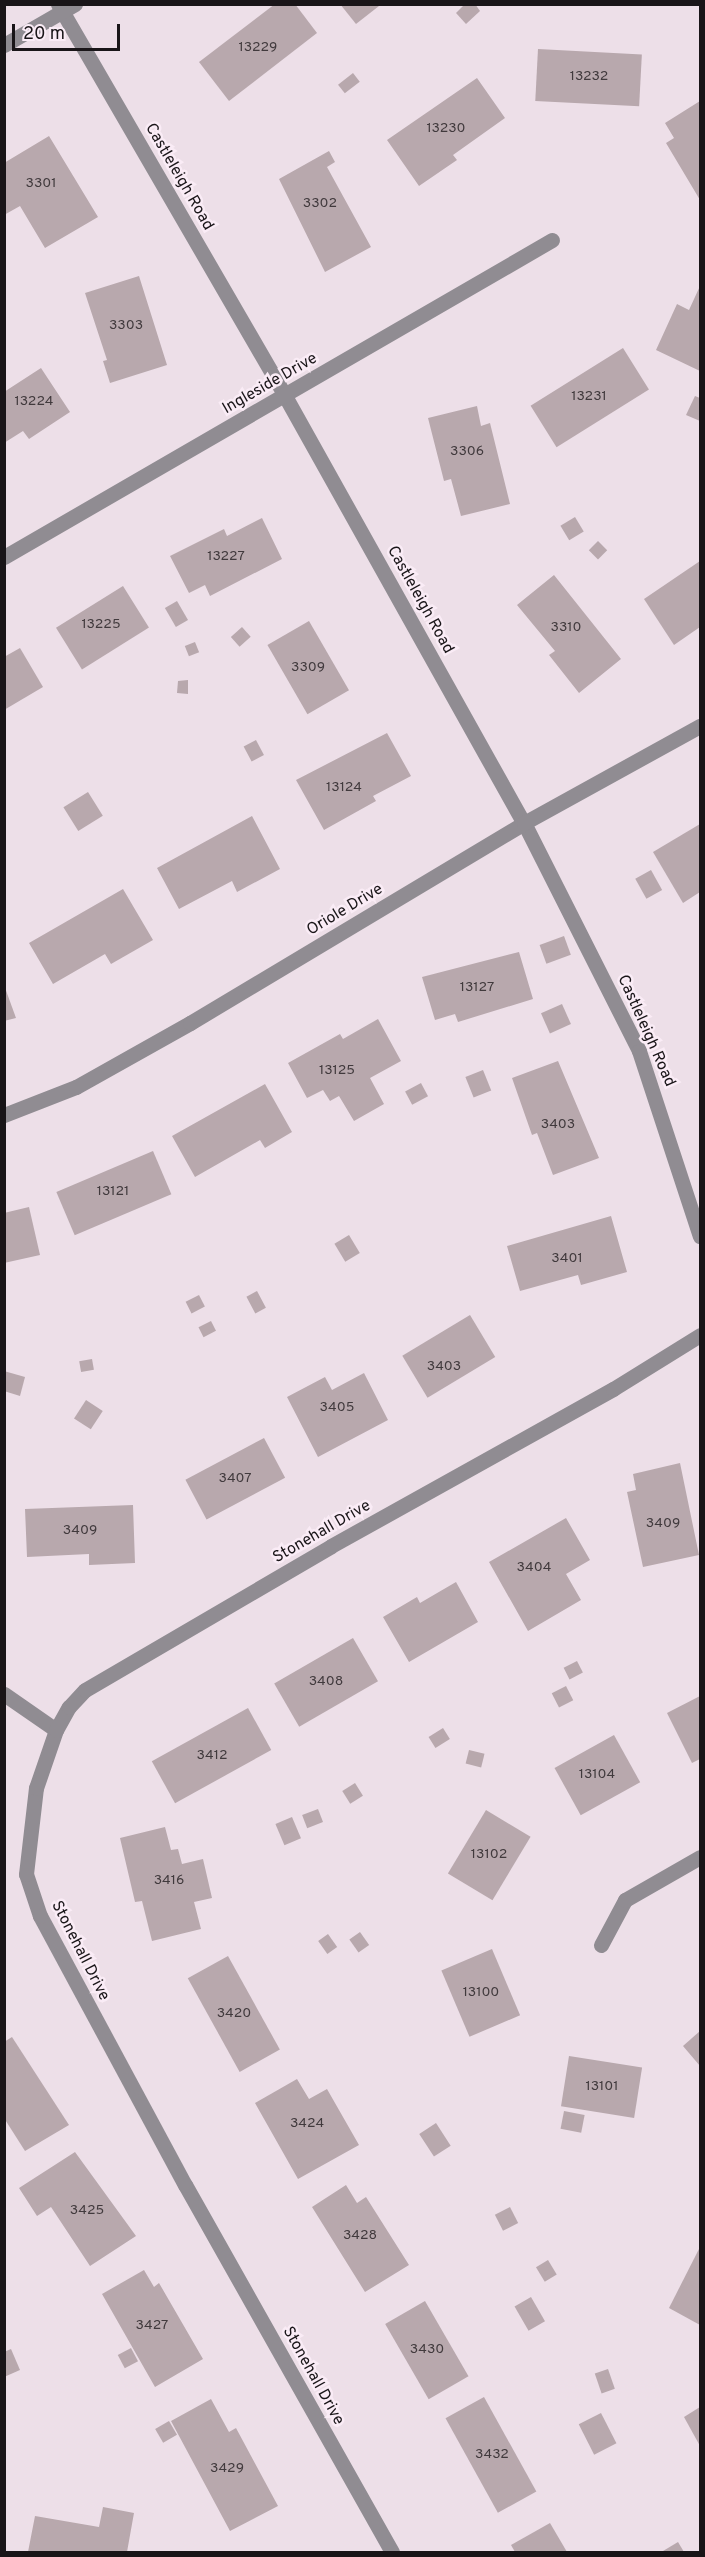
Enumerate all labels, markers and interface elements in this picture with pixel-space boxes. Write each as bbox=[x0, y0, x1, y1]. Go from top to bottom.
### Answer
scale bar bbox=[15, 12, 123, 50]
text: 20 m bbox=[23, 23, 65, 46]
house number: 13229 bbox=[239, 40, 277, 56]
house number: 13232 bbox=[570, 69, 608, 85]
street label: Castleleigh Road bbox=[141, 120, 217, 234]
house number: 13230 bbox=[426, 121, 466, 137]
house number: 3301 bbox=[26, 176, 56, 192]
house number: 3302 bbox=[303, 196, 337, 212]
house number: 3303 bbox=[109, 318, 143, 334]
street label: Ingleside Drive bbox=[219, 349, 321, 419]
house number: 13231 bbox=[571, 389, 607, 405]
house number: 13224 bbox=[14, 394, 54, 410]
house number: 3306 bbox=[450, 444, 484, 460]
street label: Castleleigh Road bbox=[382, 543, 458, 657]
house number: 13227 bbox=[207, 549, 245, 565]
house number: 13225 bbox=[81, 617, 121, 633]
house number: 3310 bbox=[550, 620, 582, 636]
house number: 3309 bbox=[291, 660, 325, 676]
house number: 13124 bbox=[326, 780, 362, 796]
street label: Oriole Drive bbox=[303, 880, 387, 940]
street label: Castleleigh Road bbox=[613, 972, 679, 1090]
house number: 13127 bbox=[460, 980, 494, 996]
house number: 13125 bbox=[319, 1063, 355, 1079]
house number: 3403 bbox=[541, 1117, 575, 1133]
house number: 13121 bbox=[97, 1184, 129, 1200]
house number: 3401 bbox=[551, 1251, 583, 1267]
house number: 3403 bbox=[427, 1359, 461, 1375]
house number: 3405 bbox=[320, 1400, 354, 1416]
house number: 3407 bbox=[219, 1471, 251, 1487]
street label: Stonehall Drive bbox=[270, 1496, 374, 1568]
house number: 3409 bbox=[646, 1516, 680, 1532]
house number: 3409 bbox=[63, 1523, 97, 1539]
house number: 3404 bbox=[517, 1560, 551, 1576]
house number: 3408 bbox=[309, 1674, 343, 1690]
house number: 3412 bbox=[197, 1748, 227, 1764]
house number: 13104 bbox=[579, 1767, 615, 1783]
house number: 13102 bbox=[471, 1847, 507, 1863]
house number: 3416 bbox=[154, 1873, 184, 1889]
street label: Stonehall Drive bbox=[47, 1898, 113, 2004]
house number: 13100 bbox=[463, 1985, 499, 2001]
house number: 3420 bbox=[217, 2006, 251, 2022]
house number: 13101 bbox=[585, 2079, 619, 2095]
house number: 3424 bbox=[290, 2116, 324, 2132]
house number: 3425 bbox=[70, 2203, 104, 2219]
house number: 3428 bbox=[343, 2228, 377, 2244]
house number: 3427 bbox=[136, 2318, 168, 2334]
street label: Stonehall Drive bbox=[278, 2323, 348, 2429]
house number: 3430 bbox=[410, 2342, 444, 2358]
house number: 3432 bbox=[475, 2447, 509, 2463]
house number: 3429 bbox=[210, 2461, 244, 2477]

